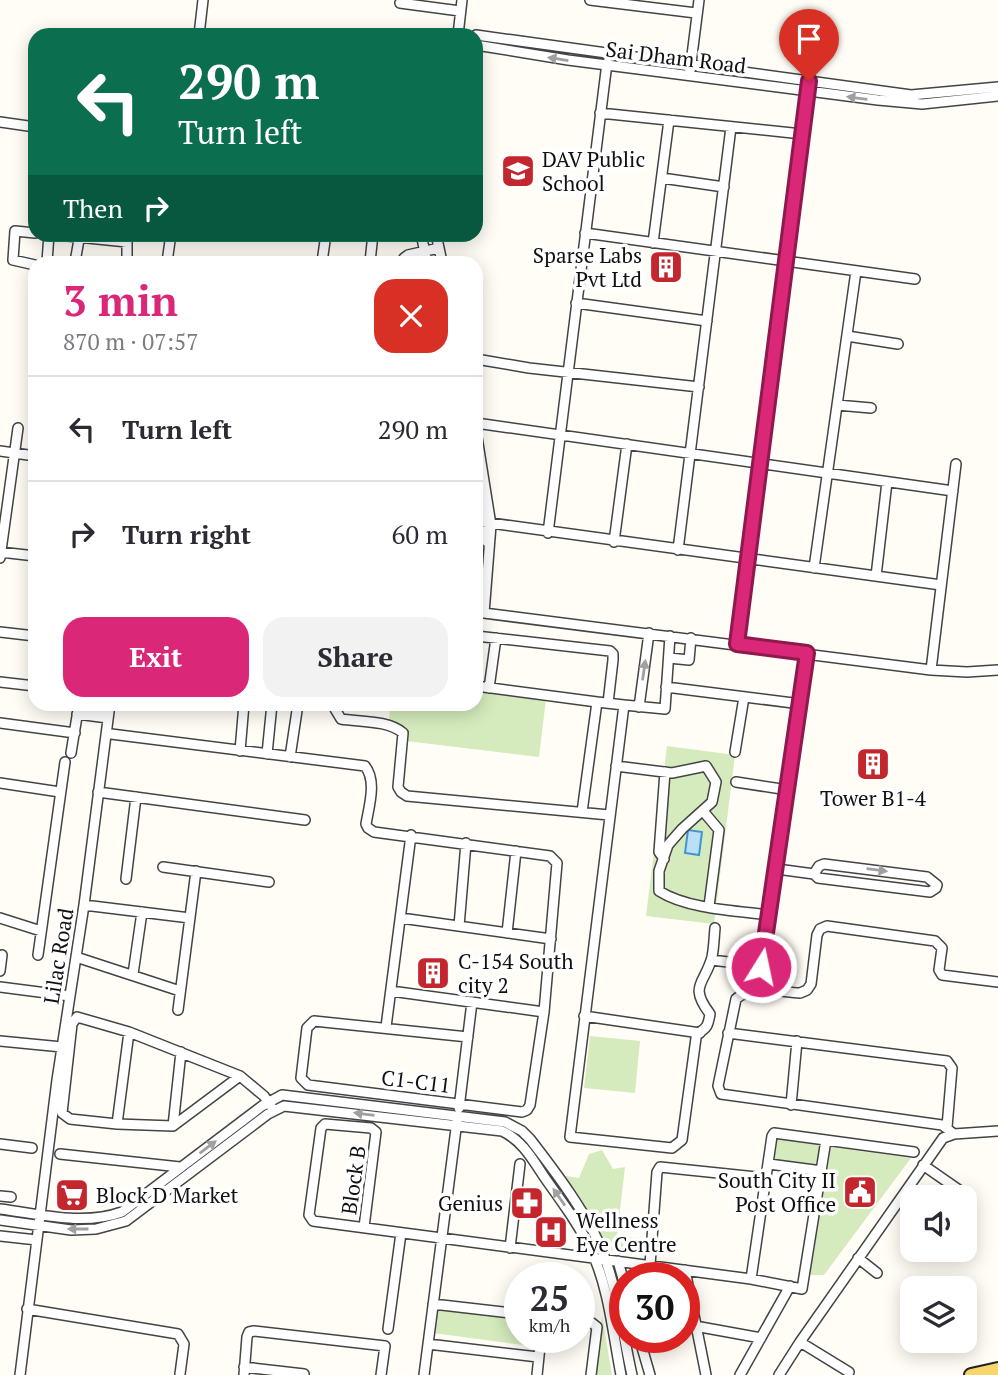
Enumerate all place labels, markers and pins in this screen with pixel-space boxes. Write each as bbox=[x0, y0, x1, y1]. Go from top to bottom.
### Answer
pin bbox=[779, 9, 839, 81]
place label: DAV Public School bbox=[542, 145, 645, 197]
school or university icon: DAV Public School bbox=[499, 152, 537, 190]
place label: Sparse Labs Pvt Ltd bbox=[533, 241, 642, 293]
building icon: Sparse Labs Pvt Ltd bbox=[647, 248, 685, 286]
building icon: Tower B1-4 bbox=[854, 745, 892, 783]
place label: Tower B1-4 bbox=[820, 784, 927, 812]
place label: C-154 South city 2 bbox=[458, 947, 574, 999]
building icon: C-154 South city 2 bbox=[414, 954, 452, 992]
place label: South City II Post Office bbox=[718, 1166, 836, 1218]
public building icon: South City II Post Office bbox=[841, 1173, 879, 1211]
supermarket icon: Block D Market bbox=[53, 1176, 91, 1214]
place label: Block D Market bbox=[96, 1181, 239, 1209]
pharmacy icon: Genius bbox=[508, 1184, 546, 1222]
place label: Genius bbox=[438, 1189, 503, 1217]
place label: Wellness Eye Centre bbox=[576, 1206, 677, 1258]
hospital icon: Wellness Eye Centre bbox=[532, 1213, 570, 1251]

